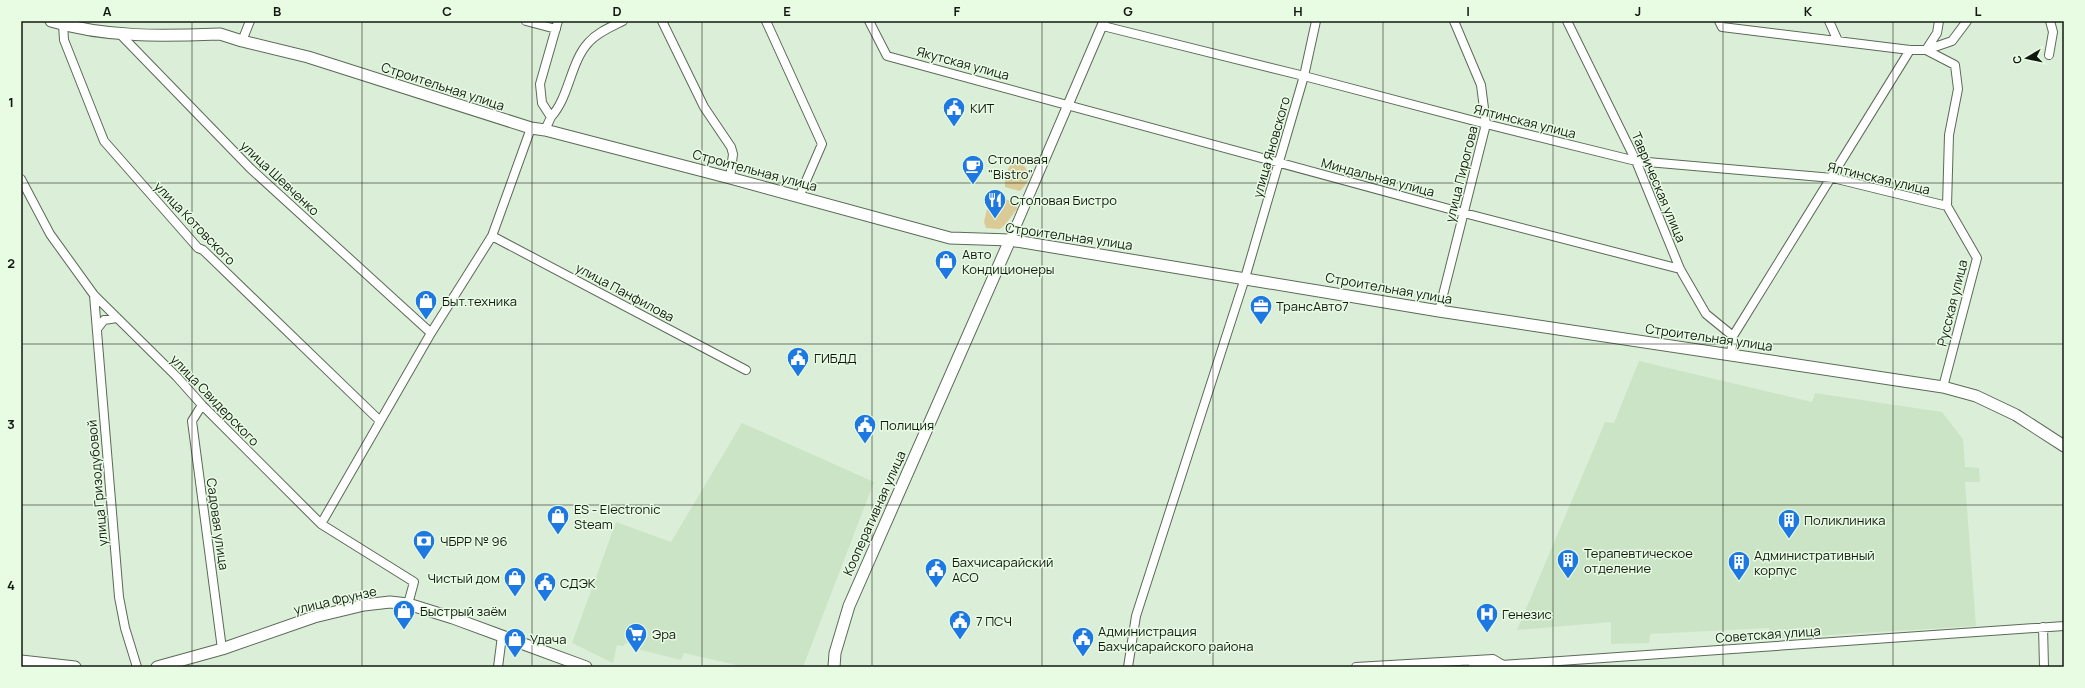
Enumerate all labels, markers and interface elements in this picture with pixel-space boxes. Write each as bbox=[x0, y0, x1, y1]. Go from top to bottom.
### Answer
text: A bbox=[103, 2, 112, 20]
text: B bbox=[273, 2, 281, 20]
text: C bbox=[442, 2, 452, 20]
text: D bbox=[612, 2, 622, 20]
text: E bbox=[783, 2, 791, 20]
text: F bbox=[954, 2, 961, 20]
text: G bbox=[1123, 2, 1133, 20]
text: H bbox=[1293, 2, 1303, 20]
text: I bbox=[1466, 2, 1470, 20]
text: J bbox=[1635, 2, 1641, 20]
text: K bbox=[1804, 2, 1813, 20]
text: L bbox=[1975, 2, 1982, 20]
north arrow bbox=[2007, 38, 2047, 78]
street label: Якутская улица bbox=[915, 42, 1011, 84]
text: С bbox=[2009, 54, 2025, 65]
street label: Строительная улица bbox=[379, 58, 507, 114]
text: 1 bbox=[8, 93, 14, 111]
street label: улица Яновского bbox=[1248, 94, 1294, 200]
public building icon: КИТ bbox=[941, 95, 967, 128]
place label: КИТ bbox=[970, 99, 995, 117]
street label: Ялтинская улица bbox=[1472, 100, 1578, 142]
street label: улица Пирогова bbox=[1440, 124, 1482, 224]
street label: Таврическая улица bbox=[1628, 129, 1690, 245]
street label: улица Шевченко bbox=[237, 137, 324, 220]
street label: Строительная улица bbox=[691, 145, 819, 195]
place label: Столовая "Bistro" bbox=[988, 150, 1048, 183]
cafe icon: Столовая "Bistro" bbox=[960, 153, 986, 186]
street label: Миндальная улица bbox=[1319, 153, 1437, 201]
street label: Ялтинская улица bbox=[1826, 157, 1932, 199]
street label: улица Котовского bbox=[150, 177, 240, 269]
restaurant icon: Столовая Бистро bbox=[982, 187, 1008, 220]
place label: Столовая Бистро bbox=[1010, 191, 1117, 209]
street label: Строительная улица bbox=[1004, 218, 1134, 254]
place label: Авто Кондиционеры bbox=[962, 245, 1055, 278]
shop icon: Авто Кондиционеры bbox=[933, 248, 959, 281]
text: 2 bbox=[7, 254, 15, 272]
street label: улица Панфилова bbox=[573, 258, 677, 326]
street label: Русская улица bbox=[1933, 258, 1971, 348]
street label: Строительная улица bbox=[1324, 268, 1454, 308]
shop icon: Быт.техника bbox=[413, 288, 439, 321]
place label: Быт.техника bbox=[442, 292, 517, 310]
office icon: ТрансАвто7 bbox=[1248, 293, 1274, 326]
place label: ТрансАвто7 bbox=[1276, 297, 1349, 315]
street label: Строительная улица bbox=[1644, 319, 1774, 355]
public building icon: ГИБДД bbox=[785, 345, 811, 378]
place label: ГИБДД bbox=[814, 349, 857, 367]
street label: улица Свидерского bbox=[167, 350, 264, 450]
public building icon: Полиция bbox=[852, 412, 878, 445]
text: 3 bbox=[7, 415, 15, 433]
place label: Полиция bbox=[880, 416, 934, 434]
street label: улица Гризодубовой bbox=[83, 419, 111, 547]
street label: Кооперативная улица bbox=[838, 448, 910, 578]
street label: Садовая улица bbox=[203, 477, 233, 571]
place label: ES - Electronic Steam bbox=[574, 500, 660, 533]
shop icon: ES - Electronic Steam bbox=[545, 503, 571, 536]
building icon: Поликлиника bbox=[1776, 507, 1802, 540]
place label: Поликлиника bbox=[1804, 511, 1886, 529]
bank icon: ЧБРР № 96 bbox=[411, 528, 437, 561]
place label: ЧБРР № 96 bbox=[440, 532, 508, 550]
place label: Терапевтическое отделение bbox=[1584, 544, 1693, 577]
place label: Административный корпус bbox=[1754, 546, 1875, 579]
building icon: Терапевтическое отделение bbox=[1555, 547, 1581, 580]
building icon: Административный корпус bbox=[1726, 549, 1752, 582]
place label: Бахчисарайский АСО bbox=[952, 553, 1054, 586]
public building icon: Бахчисарайский АСО bbox=[923, 556, 949, 589]
shop icon: Чистый дом bbox=[502, 565, 528, 598]
place label: Чистый дом bbox=[427, 569, 500, 587]
public building icon: СДЭК bbox=[532, 570, 558, 603]
place label: СДЭК bbox=[560, 574, 596, 592]
text: 4 bbox=[7, 576, 15, 594]
street label: улица Фрунзе bbox=[292, 582, 379, 618]
shop icon: Быстрый заём bbox=[391, 598, 417, 631]
hospital icon: Генезис bbox=[1474, 601, 1500, 634]
place label: Быстрый заём bbox=[420, 602, 507, 620]
place label: Генезис bbox=[1502, 605, 1552, 623]
public building icon: 7 ПСЧ bbox=[947, 608, 973, 641]
place label: 7 ПСЧ bbox=[976, 612, 1012, 630]
supermarket icon: Эра bbox=[623, 621, 649, 654]
street label: Советская улица bbox=[1715, 621, 1821, 647]
place label: Администрация Бахчисарайского района bbox=[1098, 622, 1253, 655]
place label: Эра bbox=[652, 625, 676, 643]
public building icon: Администрация Бахчисарайского района bbox=[1070, 625, 1096, 658]
shop icon: Удача bbox=[502, 626, 528, 659]
place label: Удача bbox=[530, 630, 566, 648]

